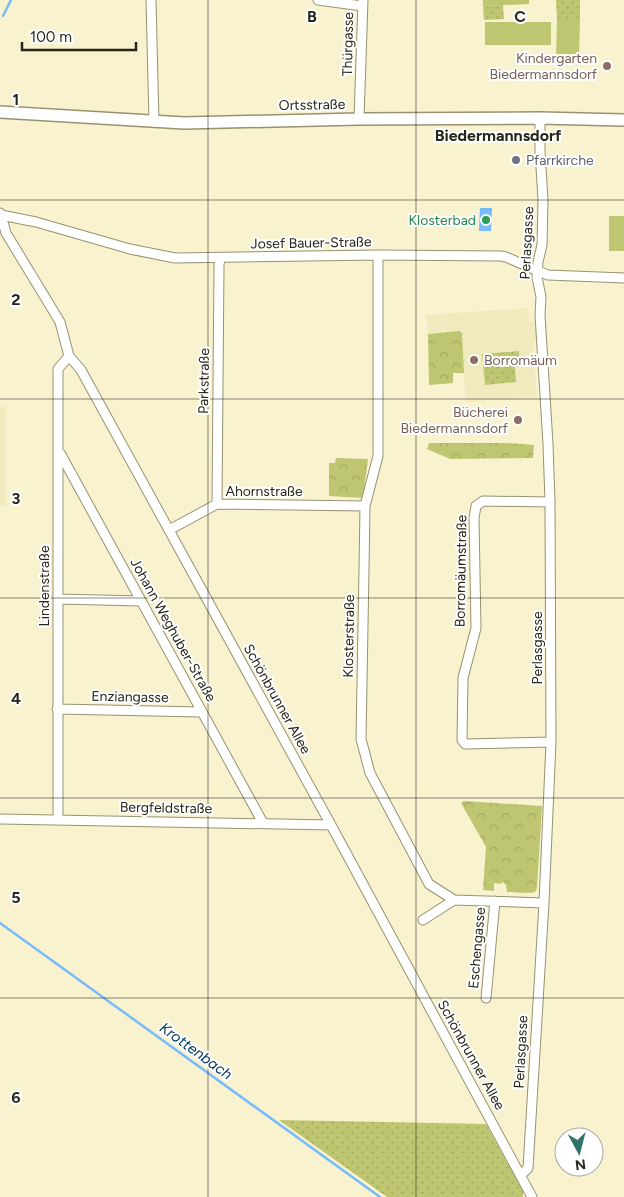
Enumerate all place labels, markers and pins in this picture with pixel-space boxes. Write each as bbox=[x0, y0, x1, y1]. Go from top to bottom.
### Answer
place label: Kindergarten Biedermannsdorf bbox=[490, 50, 598, 83]
marker: Kindergarten Biedermannsdorf bbox=[601, 60, 613, 72]
place label: Pfarrkirche bbox=[526, 152, 594, 169]
marker: Pfarrkirche bbox=[510, 154, 522, 166]
place label: Klosterbad bbox=[409, 212, 476, 229]
marker: Klosterbad bbox=[480, 214, 492, 226]
place label: Borromäum bbox=[484, 352, 557, 369]
marker: Borromäum bbox=[468, 354, 480, 366]
place label: Bücherei Biedermannsdorf bbox=[401, 404, 509, 437]
marker: Bücherei Biedermannsdorf bbox=[512, 414, 524, 426]

